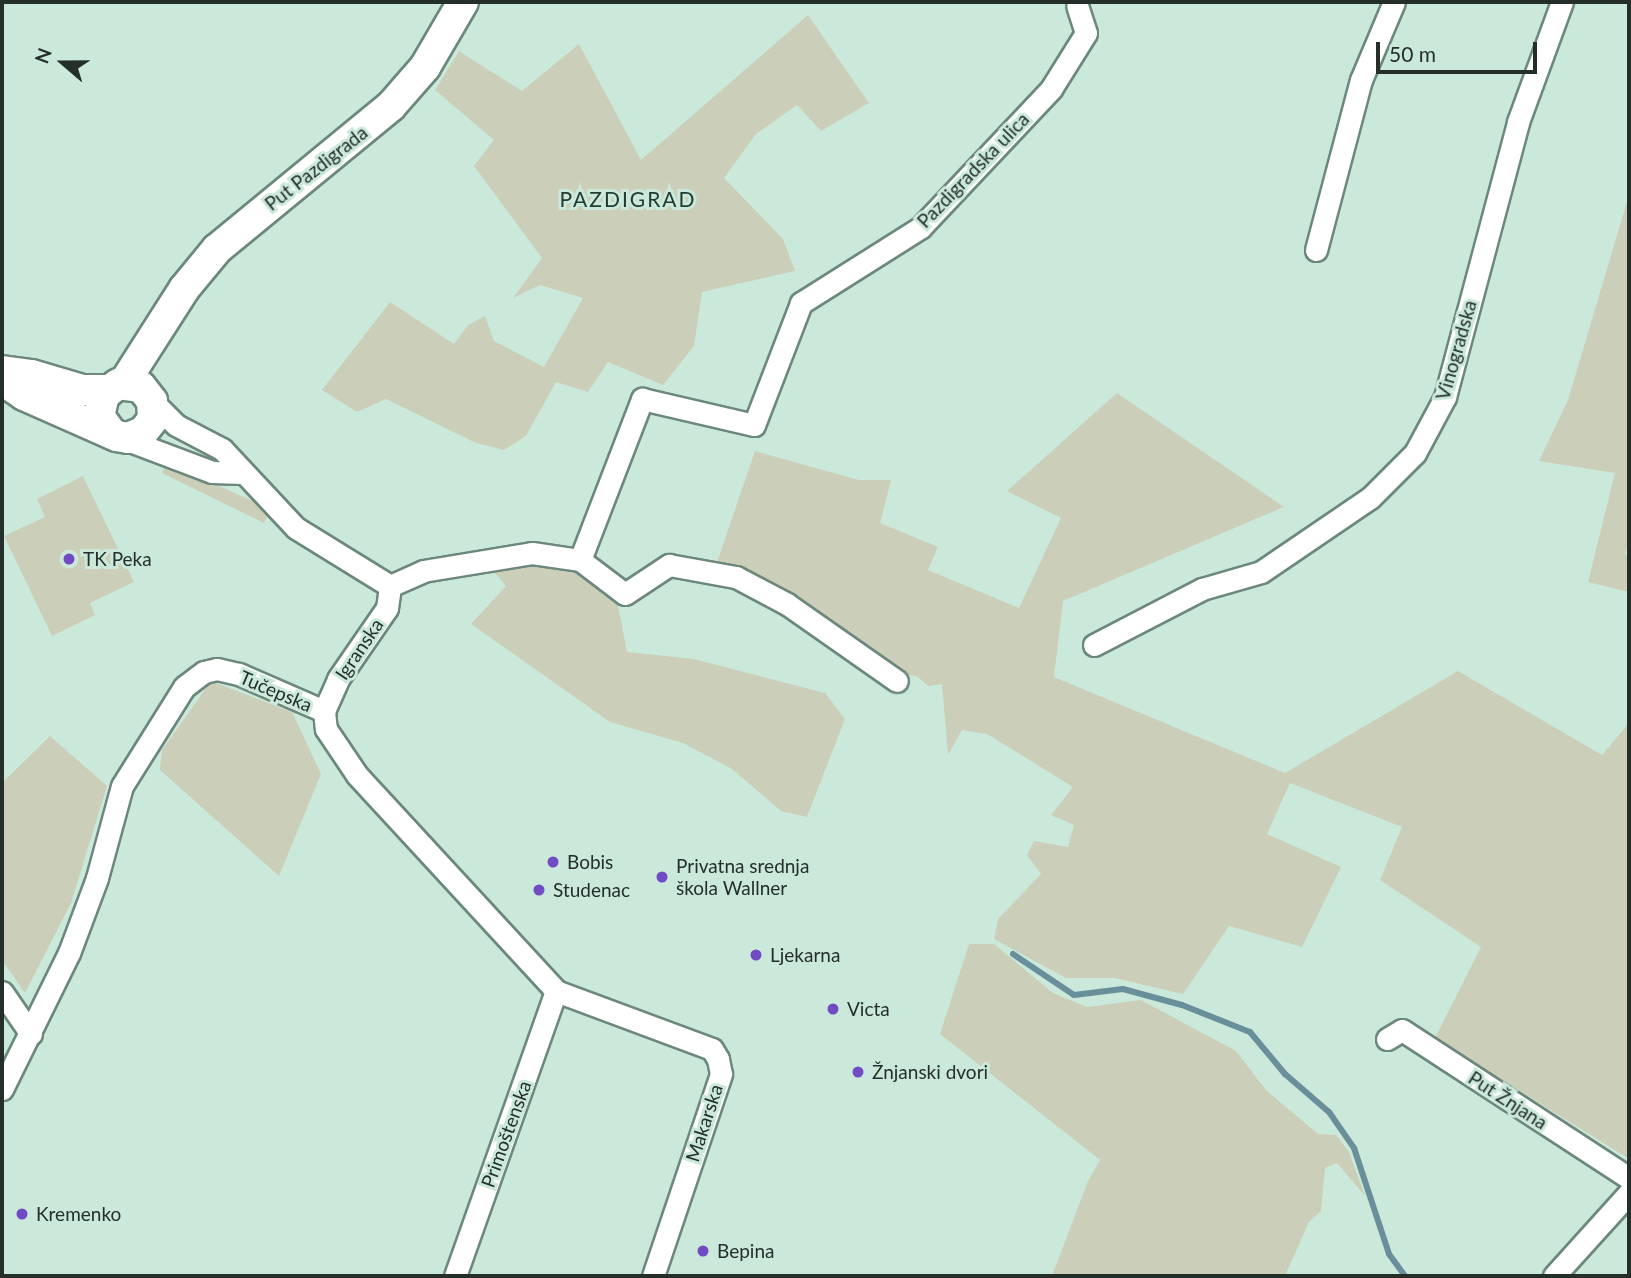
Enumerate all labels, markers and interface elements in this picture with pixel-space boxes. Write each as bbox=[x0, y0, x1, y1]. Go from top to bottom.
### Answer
north arrow bbox=[28, 28, 98, 98]
scale bar bbox=[1379, 28, 1540, 72]
text: 50 m bbox=[1389, 41, 1436, 66]
text: N bbox=[29, 45, 56, 66]
street label: Pazdigradska ulica bbox=[912, 108, 1034, 232]
street label: Put Pazdigrada bbox=[260, 121, 372, 215]
district label: PAZDIGRAD bbox=[561, 186, 695, 212]
street label: Vinogradska bbox=[1431, 297, 1481, 403]
place label: TK Peka bbox=[83, 548, 152, 570]
marker: TK Peka bbox=[61, 551, 77, 567]
street label: Igranska bbox=[330, 614, 388, 684]
street label: Tučepska bbox=[236, 666, 316, 716]
place label: Bobis bbox=[567, 851, 613, 873]
marker: Bobis bbox=[545, 854, 561, 870]
place label: Privatna srednja škola Wallner bbox=[676, 855, 809, 899]
marker: Privatna srednja škola Wallner bbox=[654, 869, 670, 885]
place label: Studenac bbox=[553, 879, 630, 901]
marker: Studenac bbox=[531, 882, 547, 898]
place label: Ljekarna bbox=[770, 944, 840, 966]
marker: Ljekarna bbox=[748, 947, 764, 963]
place label: Victa bbox=[847, 998, 890, 1020]
marker: Victa bbox=[825, 1001, 841, 1017]
place label: Žnjanski dvori bbox=[872, 1061, 988, 1083]
marker: Žnjanski dvori bbox=[850, 1064, 866, 1080]
street label: Put Žnjana bbox=[1464, 1066, 1552, 1134]
street label: Primoštenska bbox=[476, 1077, 536, 1191]
street label: Makarska bbox=[681, 1081, 727, 1165]
place label: Kremenko bbox=[36, 1203, 121, 1225]
marker: Kremenko bbox=[14, 1206, 30, 1222]
place label: Bepina bbox=[717, 1240, 774, 1262]
marker: Bepina bbox=[695, 1243, 711, 1259]

